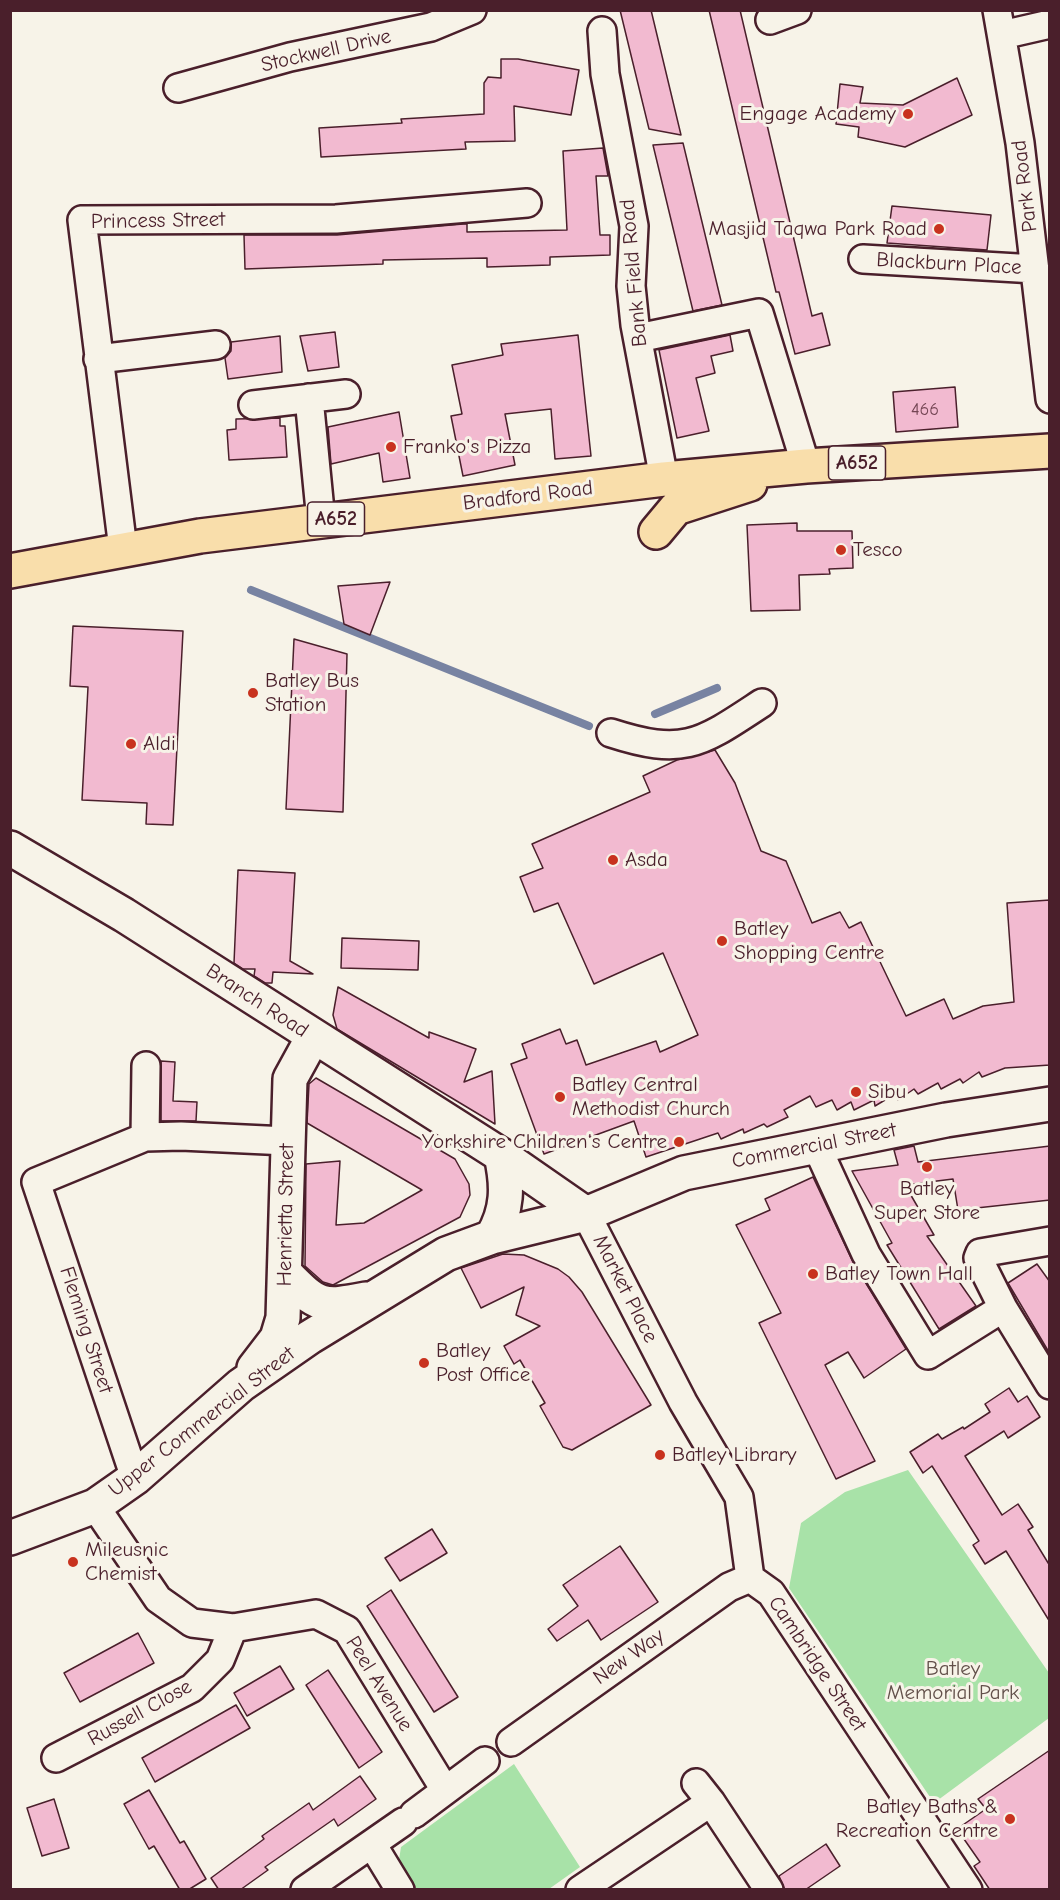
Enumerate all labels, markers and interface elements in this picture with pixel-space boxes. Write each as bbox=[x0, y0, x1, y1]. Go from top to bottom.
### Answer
street label: Stockwell Drive bbox=[259, 24, 393, 78]
place label: Engage Academy bbox=[740, 101, 896, 127]
marker: Engage Academy bbox=[901, 107, 915, 121]
street label: Park Road bbox=[1007, 139, 1043, 233]
street label: Bank Field Road bbox=[615, 198, 653, 348]
street label: Princess Street bbox=[91, 207, 225, 235]
place label: Masjid Taqwa Park Road bbox=[709, 216, 927, 242]
marker: Masjid Taqwa Park Road bbox=[932, 222, 946, 236]
street label: Blackburn Place bbox=[876, 248, 1022, 280]
house number: 466 bbox=[911, 399, 939, 421]
place label: Franko's Pizza bbox=[403, 434, 531, 460]
marker: Franko's Pizza bbox=[384, 440, 398, 454]
road number: A652 bbox=[828, 446, 886, 480]
street label: Bradford Road bbox=[462, 476, 594, 516]
road number: A652 bbox=[308, 502, 364, 536]
place label: Tesco bbox=[853, 537, 903, 563]
marker: Tesco bbox=[834, 543, 848, 557]
place label: Batley Bus Station bbox=[265, 668, 359, 718]
marker: Batley Bus Station bbox=[246, 686, 260, 700]
place label: Aldi bbox=[143, 731, 176, 757]
marker: Aldi bbox=[124, 737, 138, 751]
place label: Asda bbox=[625, 847, 668, 873]
marker: Asda bbox=[606, 853, 620, 867]
place label: Batley Shopping Centre bbox=[734, 916, 884, 966]
marker: Batley Shopping Centre bbox=[715, 934, 729, 948]
street label: Branch Road bbox=[201, 959, 313, 1043]
place label: Batley Central Methodist Church bbox=[572, 1072, 730, 1122]
place label: Sibu bbox=[868, 1079, 906, 1105]
marker: Sibu bbox=[849, 1085, 863, 1099]
marker: Batley Central Methodist Church bbox=[553, 1090, 567, 1104]
street label: Commercial Street bbox=[730, 1118, 898, 1174]
place label: Yorkshire Children's Centre bbox=[422, 1129, 667, 1155]
marker: Yorkshire Children's Centre bbox=[672, 1135, 686, 1149]
street label: Henrietta Street bbox=[272, 1143, 300, 1287]
marker: Batley Super Store bbox=[920, 1160, 934, 1174]
place label: Batley Super Store bbox=[874, 1176, 980, 1226]
street label: Market Place bbox=[587, 1231, 663, 1347]
place label: Batley Town Hall bbox=[825, 1261, 973, 1287]
street label: Fleming Street bbox=[54, 1263, 118, 1397]
marker: Batley Town Hall bbox=[806, 1267, 820, 1281]
place label: Batley Post Office bbox=[436, 1338, 530, 1388]
street label: Upper Commercial Street bbox=[104, 1341, 300, 1503]
marker: Batley Post Office bbox=[417, 1356, 431, 1370]
place label: Batley Library bbox=[672, 1442, 796, 1468]
marker: Batley Library bbox=[653, 1448, 667, 1462]
place label: Mileusnic Chemist bbox=[85, 1537, 168, 1587]
marker: Mileusnic Chemist bbox=[66, 1555, 80, 1569]
street label: Cambridge Street bbox=[762, 1592, 872, 1736]
street label: New Way bbox=[589, 1623, 669, 1691]
street label: Peel Avenue bbox=[340, 1632, 418, 1736]
park label: Batley Memorial Park bbox=[887, 1656, 1019, 1706]
street label: Russell Close bbox=[84, 1674, 196, 1752]
place label: Batley Baths & Recreation Centre bbox=[836, 1794, 998, 1844]
marker: Batley Baths & Recreation Centre bbox=[1003, 1812, 1017, 1826]

